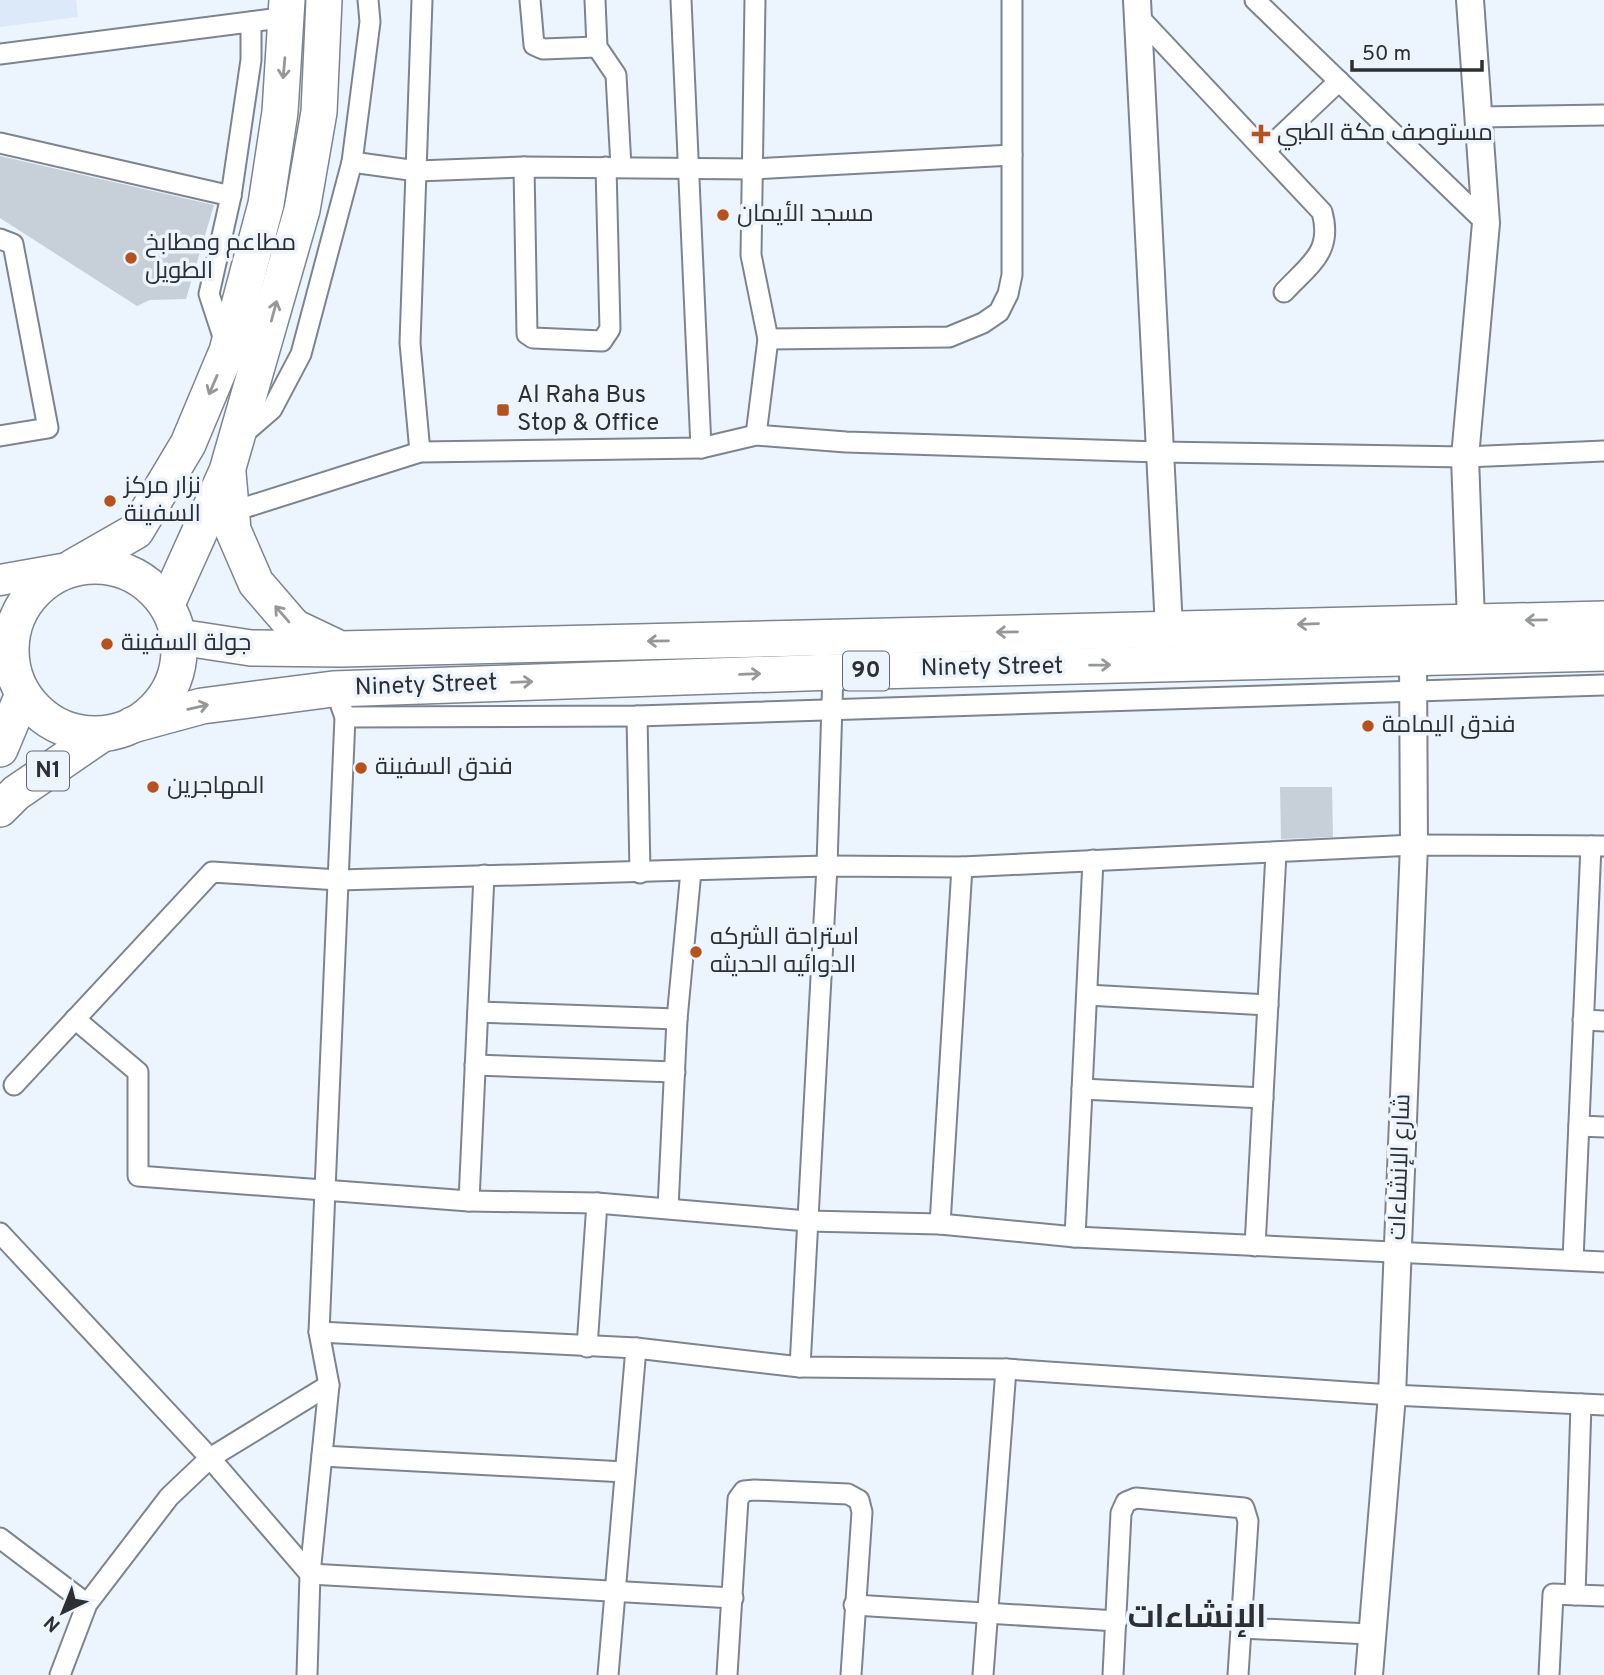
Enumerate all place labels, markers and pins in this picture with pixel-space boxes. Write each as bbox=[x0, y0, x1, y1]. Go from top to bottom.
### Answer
place label: مستوصف مكة الطبي bbox=[1277, 119, 1493, 151]
marker: مستوصف مكة الطبي bbox=[1251, 124, 1271, 144]
place label: مسجد الأيمان bbox=[737, 200, 874, 230]
marker: مسجد الأيمان bbox=[715, 207, 731, 223]
place label: مطاعم ومطابخ الطويل bbox=[145, 229, 296, 287]
marker: مطاعم ومطابخ الطويل bbox=[123, 250, 139, 266]
place label: Al Raha Bus Stop & Office bbox=[517, 381, 659, 439]
marker: Al Raha Bus Stop & Office bbox=[495, 402, 511, 418]
place label: نزار مركز السفينة bbox=[122, 472, 201, 530]
marker: نزار مركز السفينة bbox=[102, 493, 118, 509]
place label: جولة السفينة bbox=[121, 629, 251, 659]
marker: جولة السفينة bbox=[99, 636, 115, 652]
place label: فندق اليمامة bbox=[1382, 711, 1516, 741]
marker: فندق اليمامة bbox=[1360, 718, 1376, 734]
place label: فندق السفينة bbox=[375, 753, 513, 783]
marker: فندق السفينة bbox=[353, 760, 369, 776]
place label: المهاجرين bbox=[167, 772, 265, 802]
marker: المهاجرين bbox=[145, 779, 161, 795]
place label: استراحة الشركه الدوائيه الحديثه bbox=[710, 923, 859, 981]
marker: استراحة الشركه الدوائيه الحديثه bbox=[688, 944, 704, 960]

